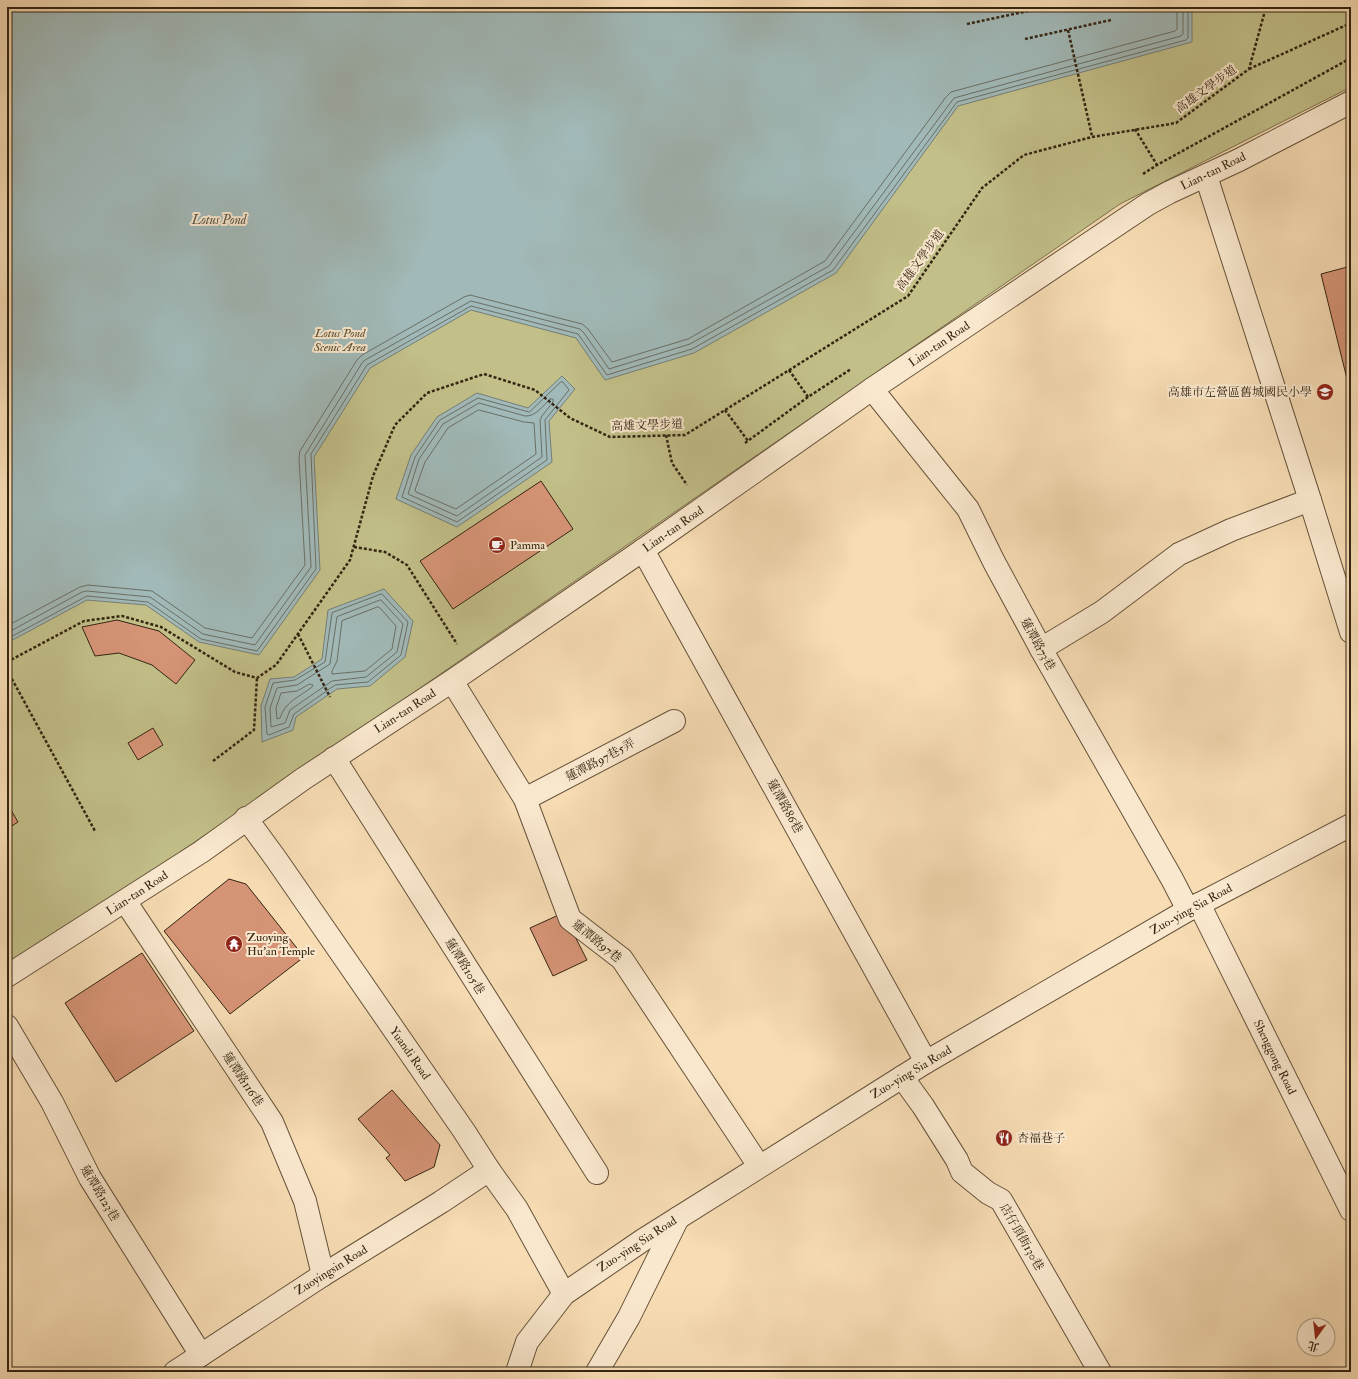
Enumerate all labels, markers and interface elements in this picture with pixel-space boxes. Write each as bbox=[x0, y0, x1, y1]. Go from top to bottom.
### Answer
street label: 高雄文學步道 bbox=[1173, 62, 1240, 117]
street label: Lian-tan Road bbox=[1178, 149, 1248, 194]
water label: Lotus Pond bbox=[191, 212, 248, 228]
street label: 高雄文學步道 bbox=[893, 227, 948, 294]
street label: Lian-tan Road bbox=[906, 318, 973, 370]
park label: Lotus Pond Scenic Area bbox=[313, 326, 367, 355]
school or university icon: 高雄市左營區舊城國民小學 bbox=[1315, 382, 1335, 402]
place label: 高雄市左營區舊城國民小學 bbox=[1168, 385, 1312, 400]
street label: 高雄文學步道 bbox=[611, 417, 683, 434]
street label: Lian-tan Road bbox=[640, 503, 707, 556]
cafe icon: Pamma bbox=[487, 535, 507, 555]
place label: Pamma bbox=[510, 538, 546, 553]
street label: 蓮潭路73巷 bbox=[1017, 615, 1058, 673]
street label: Lian-tan Road bbox=[372, 686, 439, 737]
street label: 蓮潭路97巷5弄 bbox=[563, 736, 638, 785]
street label: 蓮潭路86巷 bbox=[764, 777, 806, 836]
street label: Lian-tan Road bbox=[104, 868, 171, 919]
street label: Zuo-ying Sia Road bbox=[1148, 881, 1235, 938]
street label: 蓮潭路97巷 bbox=[569, 917, 625, 966]
place label: Zuoying Hu'an Temple bbox=[247, 930, 315, 959]
temple icon: Zuoying Hu'an Temple bbox=[224, 934, 244, 954]
street label: 蓮潭路105巷 bbox=[441, 935, 488, 997]
street label: Shenggong Road bbox=[1250, 1017, 1299, 1097]
street label: Yuandi Road bbox=[386, 1024, 433, 1083]
street label: Zuo-ying Sia Road bbox=[868, 1042, 954, 1102]
street label: 蓮潭路116巷 bbox=[219, 1049, 266, 1109]
restaurant icon: 杏福巷子 bbox=[994, 1128, 1014, 1148]
place label: 杏福巷子 bbox=[1017, 1131, 1065, 1146]
street label: 蓮潭路123巷 bbox=[77, 1162, 122, 1224]
street label: 店仔頂街130巷 bbox=[996, 1201, 1047, 1273]
street label: Zuo-ying Sia Road bbox=[595, 1213, 680, 1276]
street label: Zuoyingsin Road bbox=[292, 1242, 370, 1299]
north arrow bbox=[1296, 1317, 1336, 1357]
text: 北 bbox=[1307, 1338, 1321, 1354]

